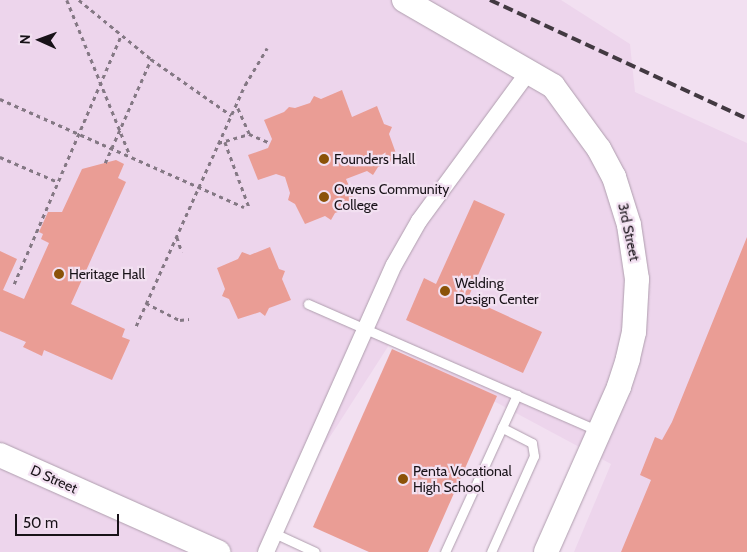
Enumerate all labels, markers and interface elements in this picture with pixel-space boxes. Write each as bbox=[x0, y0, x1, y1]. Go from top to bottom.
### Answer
north arrow bbox=[15, 15, 65, 65]
text: N bbox=[16, 34, 34, 45]
place label: Founders Hall bbox=[334, 151, 415, 167]
marker: Founders Hall bbox=[318, 153, 330, 165]
place label: Owens Community College bbox=[334, 181, 449, 213]
marker: Owens Community College bbox=[318, 191, 330, 203]
street label: 3rd Street bbox=[615, 202, 643, 262]
place label: Heritage Hall bbox=[69, 266, 145, 282]
marker: Heritage Hall bbox=[53, 268, 65, 280]
place label: Welding Design Center bbox=[455, 275, 539, 308]
marker: Welding Design Center bbox=[439, 285, 451, 297]
street label: D Street bbox=[28, 461, 80, 497]
place label: Penta Vocational High School bbox=[413, 463, 512, 496]
marker: Penta Vocational High School bbox=[397, 473, 409, 485]
scale bar bbox=[18, 504, 121, 536]
text: 50 m bbox=[23, 514, 58, 532]

